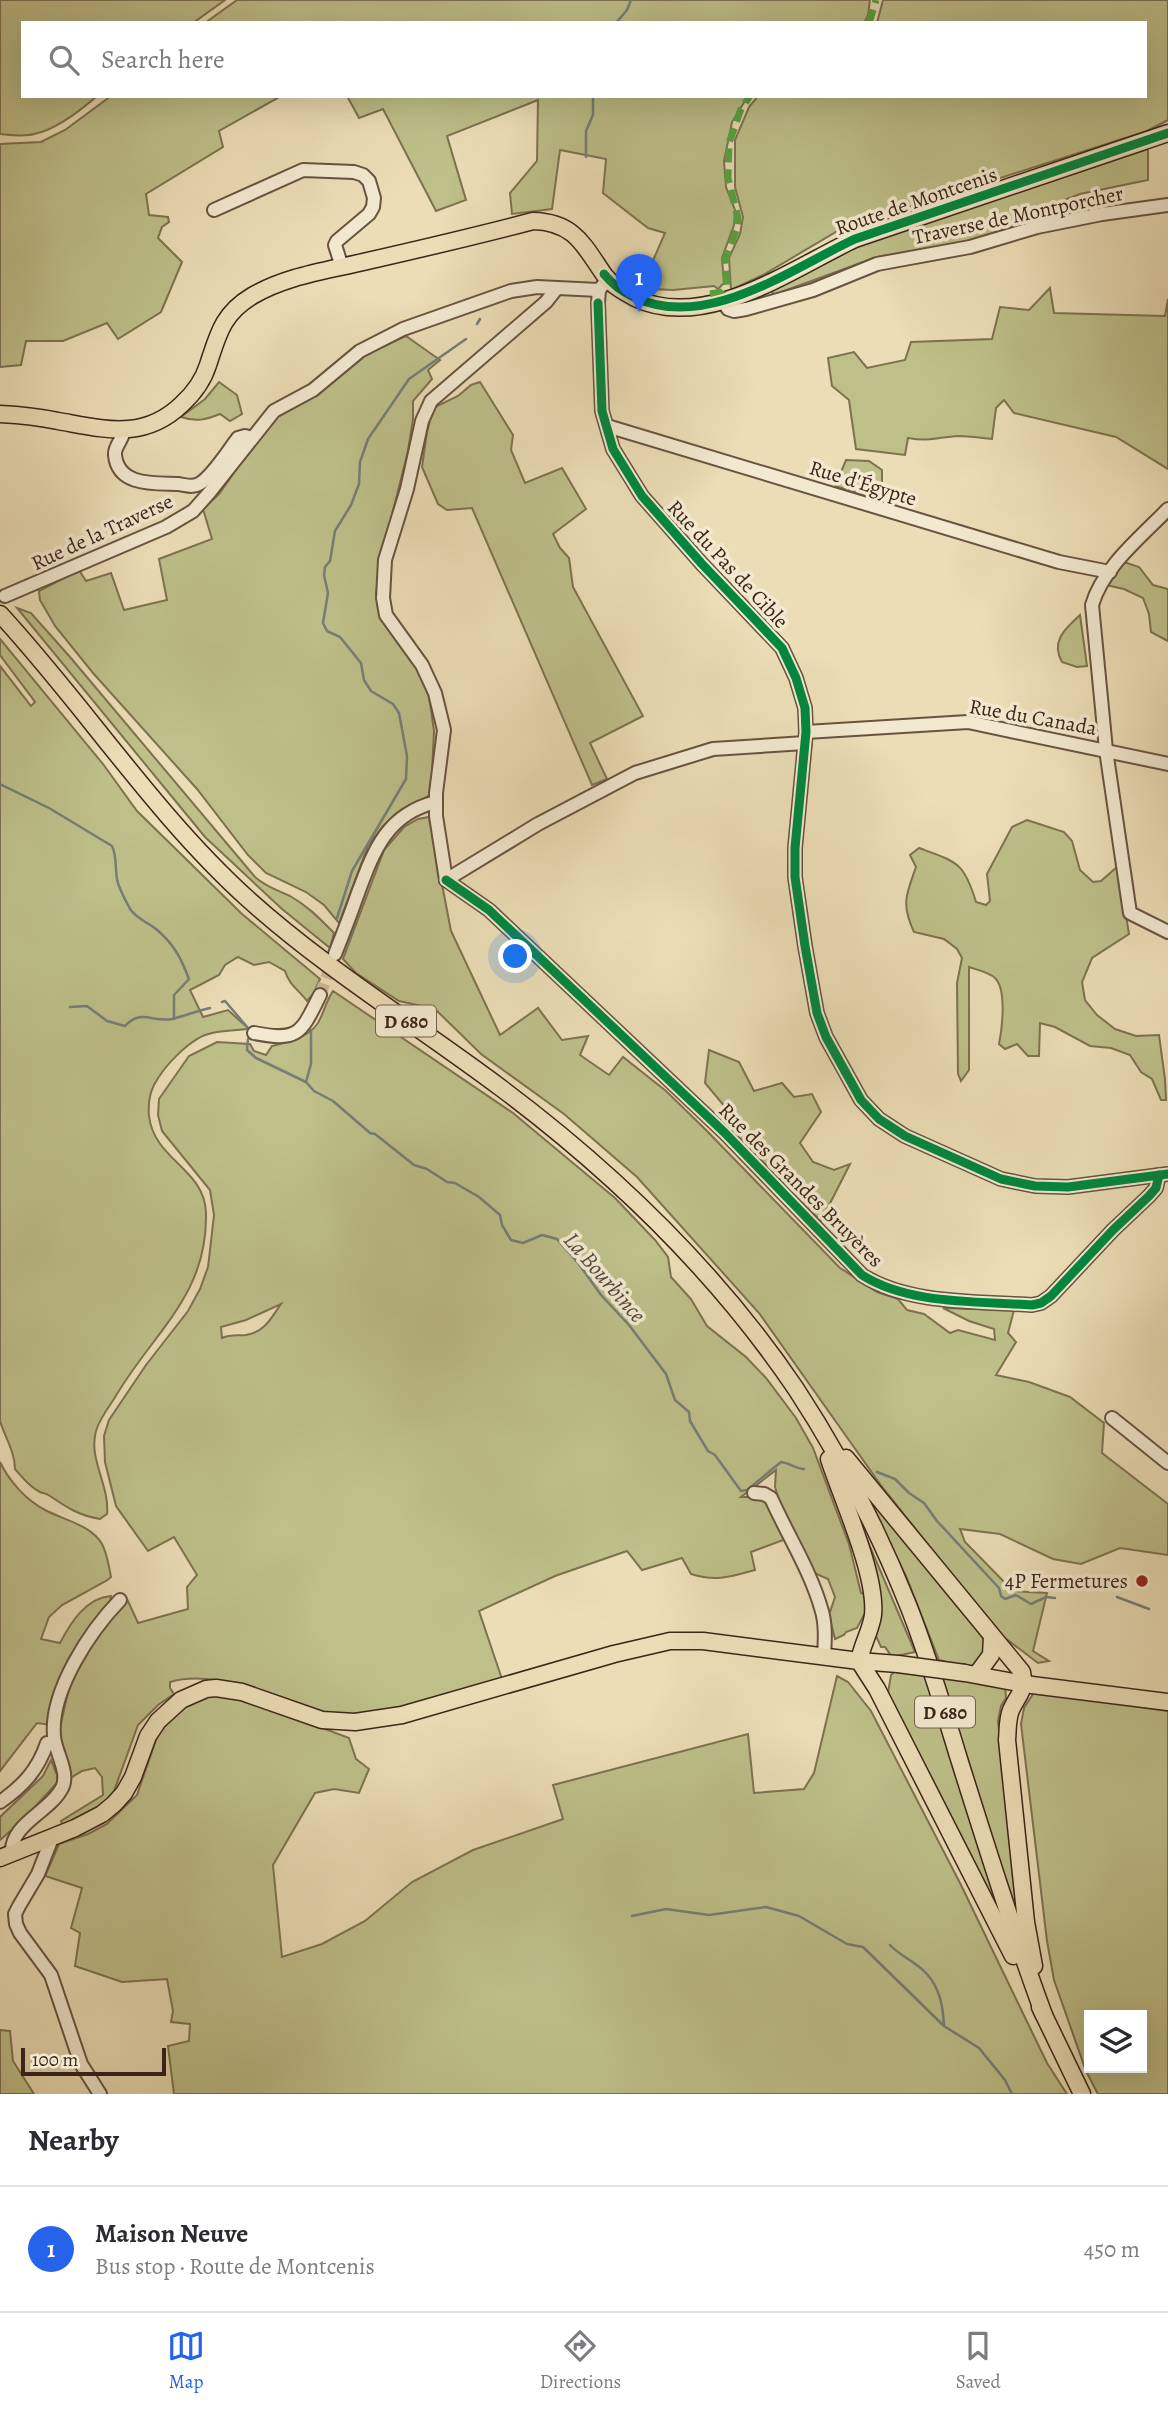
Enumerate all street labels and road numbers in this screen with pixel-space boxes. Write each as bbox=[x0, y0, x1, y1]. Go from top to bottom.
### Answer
street label: Route de Montcenis bbox=[831, 160, 1001, 242]
street label: Traverse de Montporcher bbox=[910, 179, 1126, 251]
street label: Rue d'Égypte bbox=[806, 453, 920, 513]
street label: Rue de la Traverse bbox=[27, 487, 177, 577]
street label: Rue du Pas de Cible bbox=[661, 494, 795, 634]
street label: Rue du Canada bbox=[967, 692, 1099, 742]
road number: D 680 bbox=[376, 1006, 436, 1036]
street label: Rue des Grandes Bruyères bbox=[713, 1097, 889, 1273]
road number: D 680 bbox=[915, 1696, 975, 1728]

